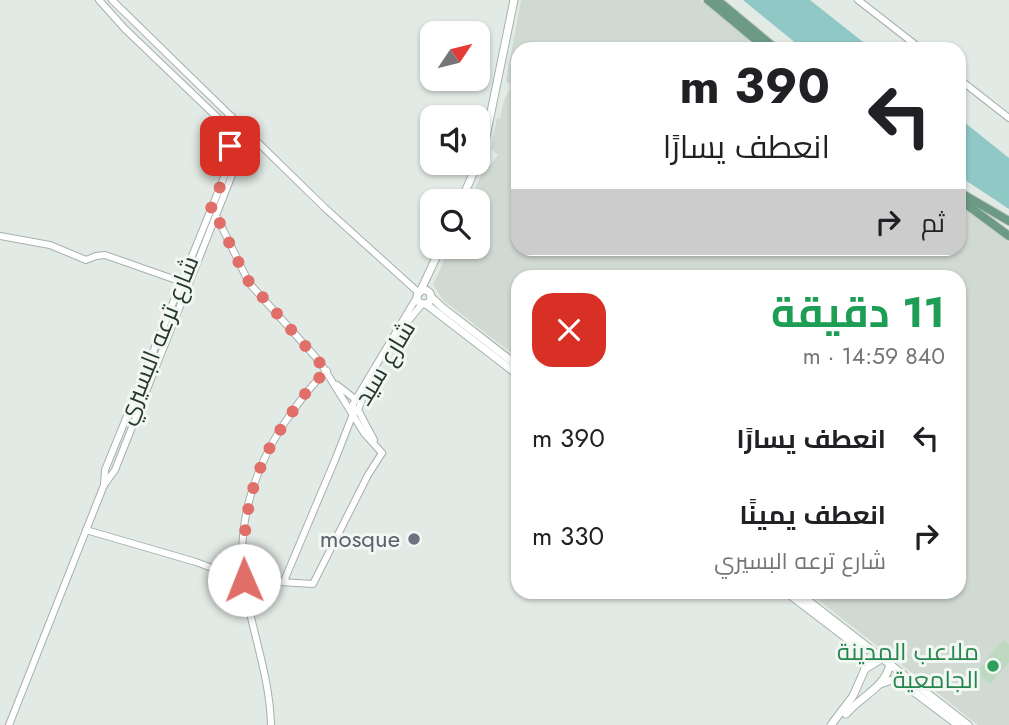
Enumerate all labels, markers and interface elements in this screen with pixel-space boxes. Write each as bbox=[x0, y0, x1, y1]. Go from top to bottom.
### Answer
north arrow bbox=[420, 21, 490, 91]
map controls bbox=[420, 21, 490, 259]
text: 390 m bbox=[679, 51, 830, 121]
icon: left bbox=[854, 70, 945, 161]
button: sound bbox=[420, 105, 490, 175]
pin bbox=[200, 116, 260, 176]
text: انعطف يسارًا bbox=[663, 124, 830, 170]
icon: arrive bbox=[211, 127, 249, 165]
button: search bbox=[420, 189, 490, 259]
icon: right bbox=[869, 203, 907, 241]
text: ثم bbox=[921, 204, 945, 242]
street label: شارع ترعه البسيري bbox=[108, 250, 208, 430]
text: 11 دقيقة bbox=[771, 282, 945, 343]
button: close bbox=[532, 293, 606, 367]
street label: شارع سيد bbox=[346, 314, 424, 412]
text: 840 m · 14:59 bbox=[803, 339, 945, 373]
text: 390 m bbox=[532, 419, 605, 457]
icon: left bbox=[907, 419, 945, 457]
text: انعطف يسارًا bbox=[736, 420, 886, 458]
text: انعطف يمينًا bbox=[740, 496, 886, 534]
text: 330 m bbox=[532, 517, 604, 555]
icon: right bbox=[907, 517, 945, 555]
place label: mosque bbox=[320, 521, 400, 556]
marker: mosque bbox=[406, 531, 422, 547]
position arrow bbox=[207, 543, 281, 617]
text: شارع ترعه البسيري bbox=[714, 544, 886, 578]
place label: ملاعب المدينة الجامعية bbox=[837, 634, 979, 697]
marker: ملاعب المدينة الجامعية bbox=[985, 658, 1001, 674]

